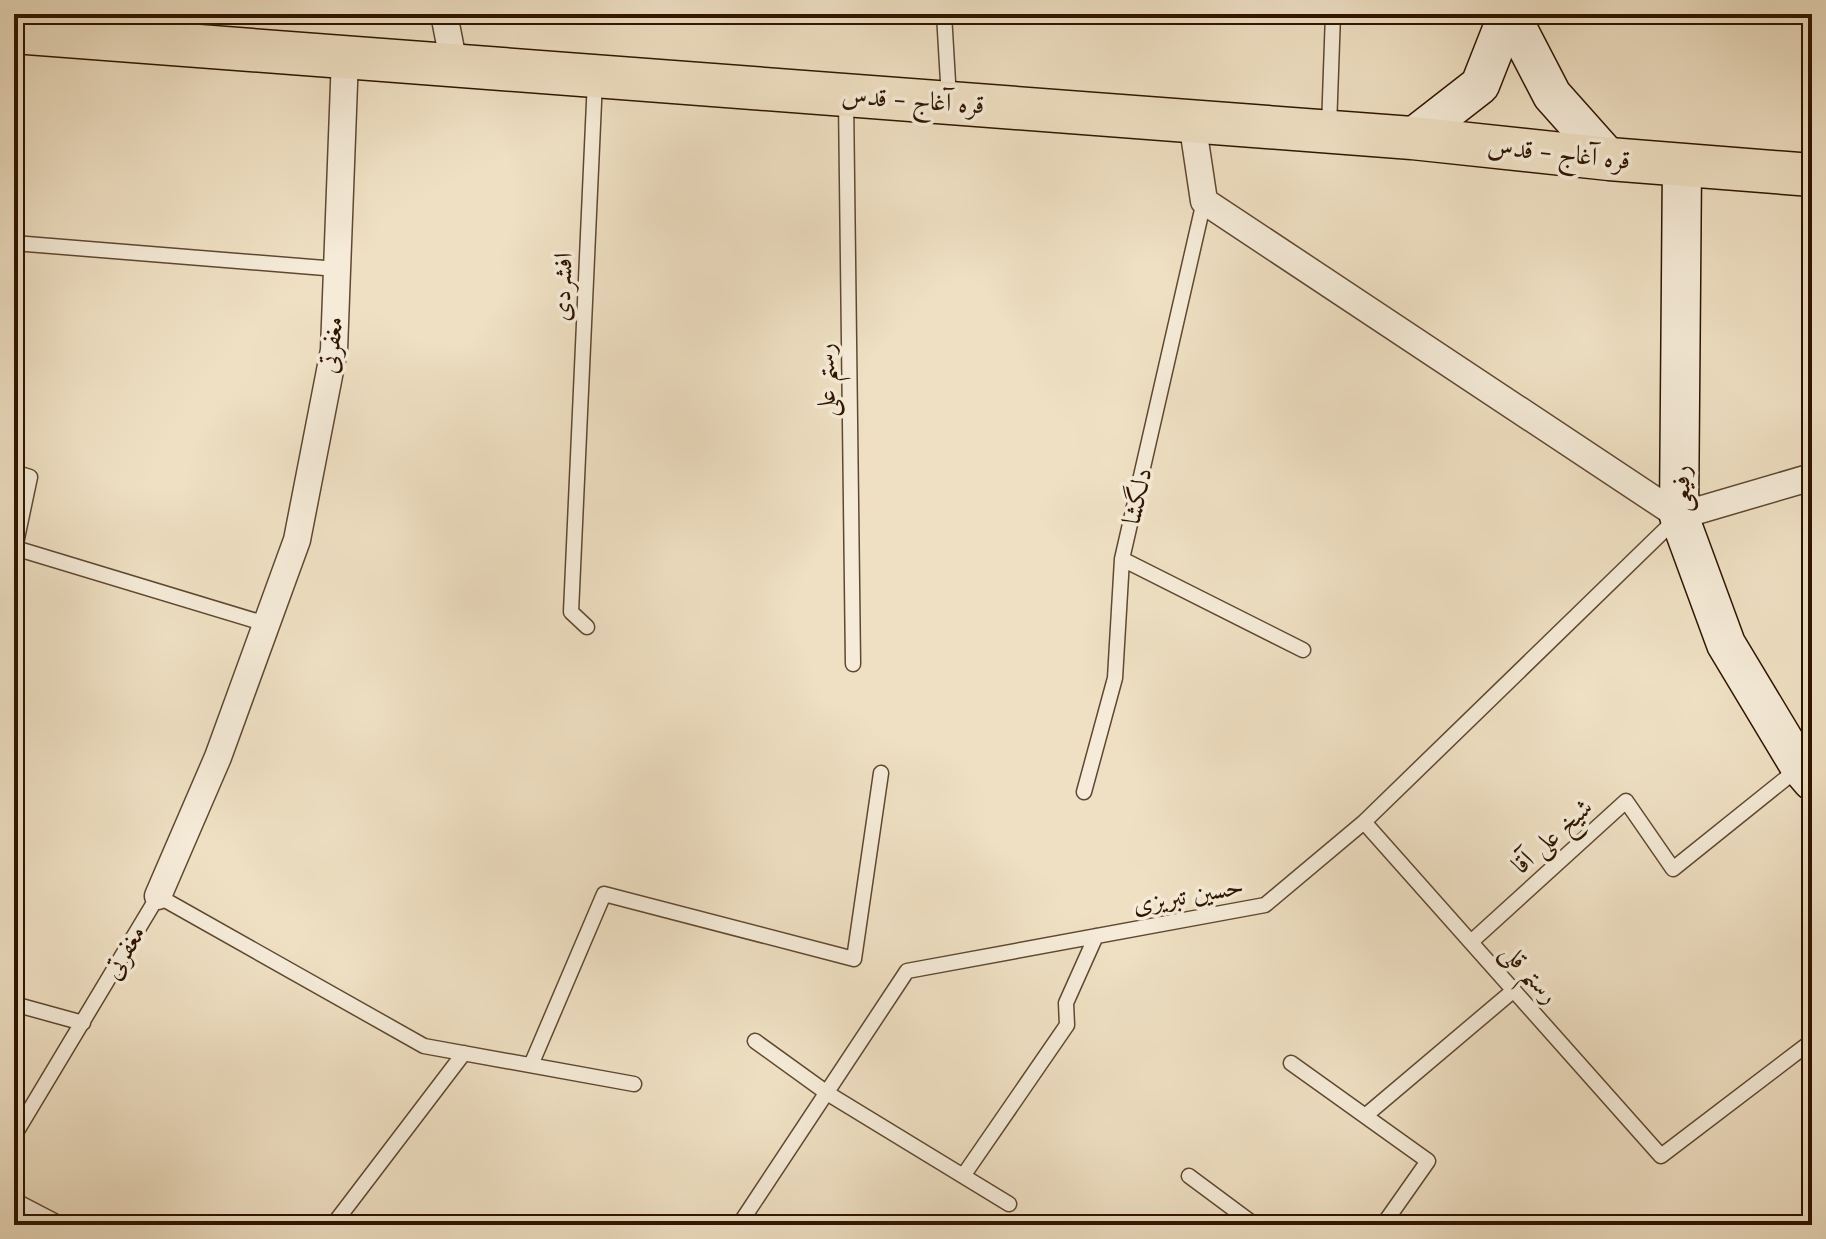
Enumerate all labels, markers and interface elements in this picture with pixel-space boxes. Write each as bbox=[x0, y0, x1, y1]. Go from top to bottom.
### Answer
street label: قره آغاج - قدس bbox=[840, 78, 986, 128]
street label: قره آغاج - قدس bbox=[1485, 128, 1632, 184]
street label: افشردی bbox=[543, 252, 581, 322]
street label: مغفرتی bbox=[311, 315, 351, 375]
street label: رستم علی bbox=[808, 343, 852, 417]
street label: دلگشا bbox=[1114, 464, 1160, 528]
street label: رفیعی bbox=[1663, 465, 1699, 513]
street label: شیخ علی آقا bbox=[1504, 790, 1604, 886]
street label: حسین تبریزی bbox=[1130, 868, 1246, 922]
street label: مغفرتی bbox=[94, 918, 154, 986]
street label: رستم قلی bbox=[1487, 935, 1567, 1017]

